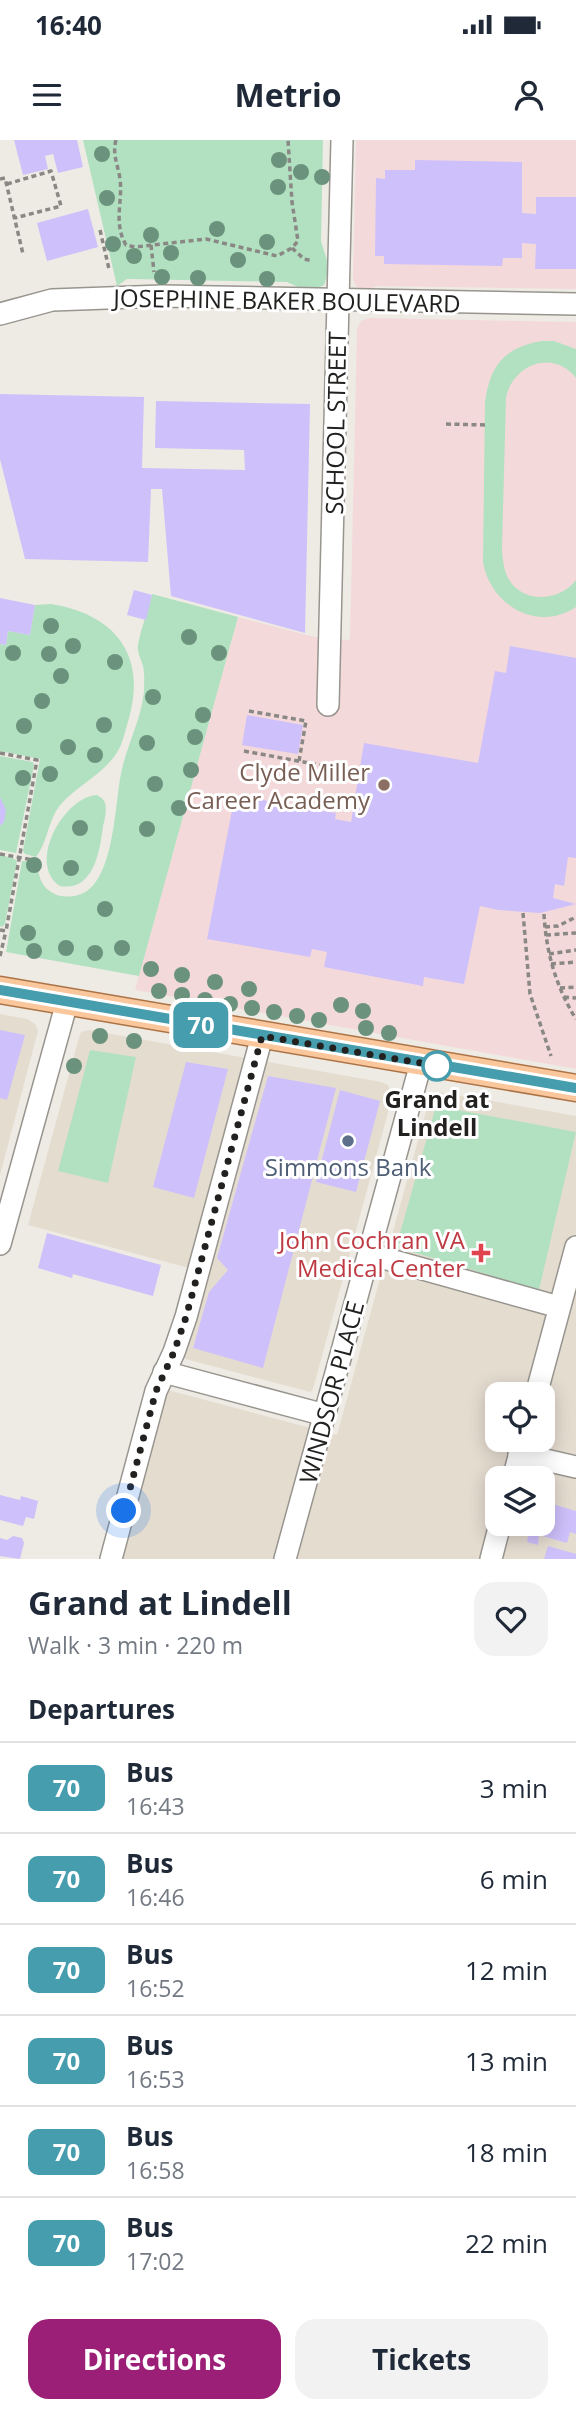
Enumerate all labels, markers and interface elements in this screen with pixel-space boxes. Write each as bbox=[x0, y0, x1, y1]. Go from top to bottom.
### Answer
text: 16:40 bbox=[35, 7, 102, 43]
text: Metrio bbox=[234, 73, 342, 116]
icon: menu bbox=[28, 76, 66, 114]
icon: person bbox=[510, 76, 548, 114]
street label: JOSEPHINE BAKER BOULEVARD bbox=[111, 280, 461, 320]
street label: SCHOOL STREET bbox=[317, 331, 353, 515]
place label: Clyde Miller Career Academy bbox=[186, 755, 371, 816]
marker: Clyde Miller Career Academy bbox=[376, 777, 392, 793]
line badge: 70 bbox=[170, 1002, 232, 1048]
text: 70 bbox=[187, 1008, 215, 1041]
marker: Grand at Lindell bbox=[422, 1051, 452, 1081]
place label: Grand at Lindell bbox=[385, 1082, 489, 1143]
marker: Simmons Bank bbox=[340, 1133, 356, 1149]
place label: Simmons Bank bbox=[265, 1150, 432, 1183]
place label: John Cochran VA Medical Center bbox=[277, 1223, 466, 1284]
marker: John Cochran VA Medical Center bbox=[471, 1243, 491, 1263]
street label: WINDSOR PLACE bbox=[291, 1297, 371, 1487]
map controls bbox=[485, 1382, 555, 1536]
button: locate bbox=[485, 1382, 555, 1452]
button: layers bbox=[485, 1466, 555, 1536]
your location bbox=[106, 1493, 141, 1528]
text: Grand at Lindell bbox=[28, 1580, 292, 1625]
button: heart bbox=[474, 1582, 548, 1656]
text: Walk · 3 min · 220 m bbox=[28, 1629, 243, 1661]
text: Departures bbox=[28, 1691, 175, 1727]
text: Bus bbox=[126, 1754, 173, 1790]
text: 3 min bbox=[480, 1770, 548, 1806]
text: 70 bbox=[53, 1771, 80, 1804]
text: 16:43 bbox=[126, 1790, 185, 1822]
text: Bus bbox=[126, 1845, 173, 1881]
text: 6 min bbox=[480, 1861, 548, 1897]
text: 70 bbox=[53, 1862, 80, 1895]
text: 16:46 bbox=[126, 1881, 185, 1913]
text: Bus bbox=[126, 1936, 173, 1972]
text: 12 min bbox=[465, 1952, 548, 1988]
text: 70 bbox=[53, 1953, 80, 1986]
text: 16:52 bbox=[126, 1972, 185, 2004]
text: Bus bbox=[126, 2027, 173, 2063]
text: 13 min bbox=[465, 2043, 548, 2079]
text: 70 bbox=[53, 2044, 80, 2077]
text: 16:53 bbox=[126, 2063, 185, 2095]
text: Bus bbox=[126, 2118, 173, 2154]
text: 18 min bbox=[465, 2134, 548, 2170]
text: 70 bbox=[53, 2135, 80, 2168]
text: 16:58 bbox=[126, 2154, 185, 2186]
text: Bus bbox=[126, 2209, 173, 2245]
text: 22 min bbox=[465, 2225, 548, 2261]
text: 70 bbox=[53, 2226, 80, 2259]
text: 17:02 bbox=[126, 2245, 185, 2277]
button: Directions bbox=[28, 2319, 281, 2399]
button: Tickets bbox=[295, 2319, 548, 2399]

